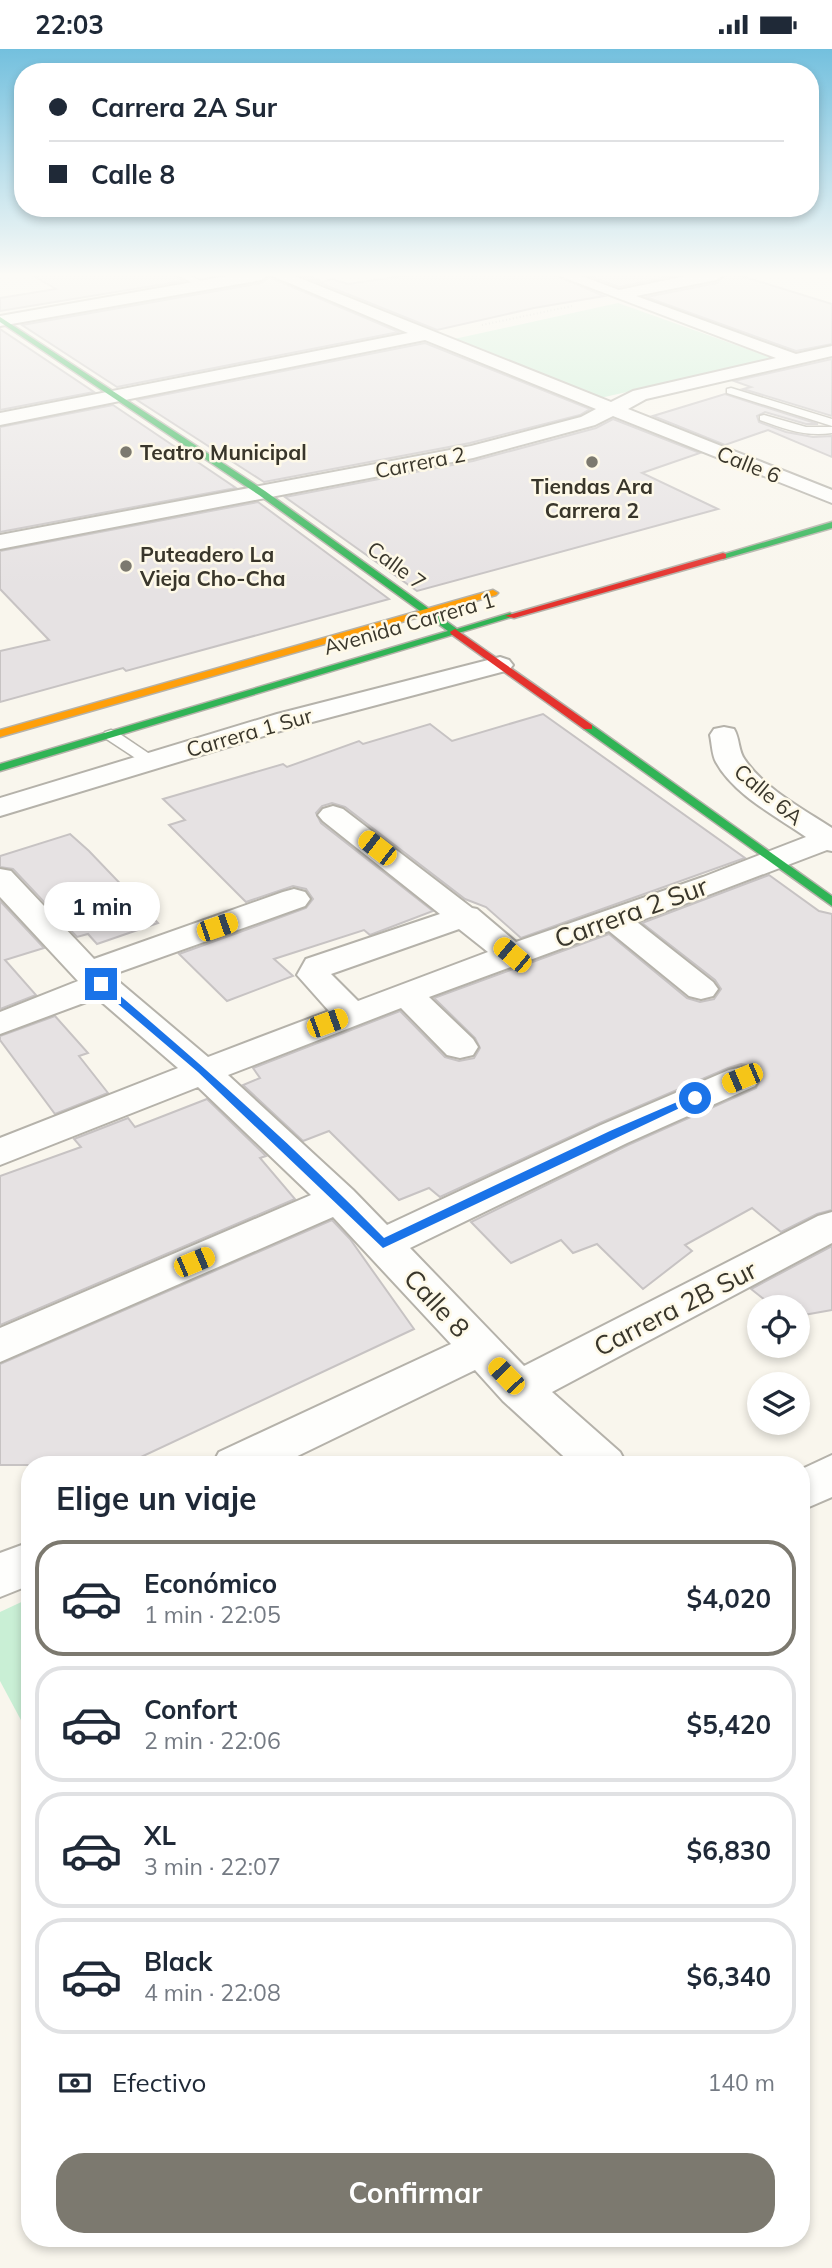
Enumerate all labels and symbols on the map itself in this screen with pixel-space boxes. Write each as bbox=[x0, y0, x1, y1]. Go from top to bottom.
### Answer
place label: Teatro Municipal bbox=[140, 439, 307, 465]
street label: Calle 6 bbox=[713, 440, 785, 488]
street label: Carrera 2 bbox=[373, 441, 467, 483]
marker: Teatro Municipal bbox=[118, 444, 134, 460]
marker: Tiendas Ara Carrera 2 bbox=[584, 454, 600, 470]
place label: Tiendas Ara Carrera 2 bbox=[531, 473, 653, 523]
street label: Calle 7 bbox=[363, 535, 431, 595]
place label: Puteadero La Vieja Cho-Cha bbox=[139, 541, 285, 591]
marker: Puteadero La Vieja Cho-Cha bbox=[118, 558, 134, 574]
street label: Avenida Carrera 1 bbox=[321, 586, 497, 660]
street label: Carrera 1 Sur bbox=[183, 702, 315, 762]
street label: Calle 6A bbox=[729, 758, 809, 831]
car bbox=[354, 827, 401, 869]
street label: Carrera 2 Sur bbox=[550, 869, 713, 955]
callout: 1 min bbox=[43, 883, 159, 932]
car bbox=[194, 910, 241, 944]
car bbox=[490, 933, 535, 977]
route end bbox=[85, 968, 117, 1000]
car bbox=[304, 1006, 351, 1040]
car bbox=[719, 1060, 766, 1096]
route start bbox=[679, 1082, 711, 1114]
car bbox=[171, 1244, 218, 1280]
street label: Carrera 2B Sur bbox=[588, 1253, 762, 1363]
street label: Calle 8 bbox=[397, 1262, 477, 1344]
car bbox=[484, 1354, 529, 1398]

